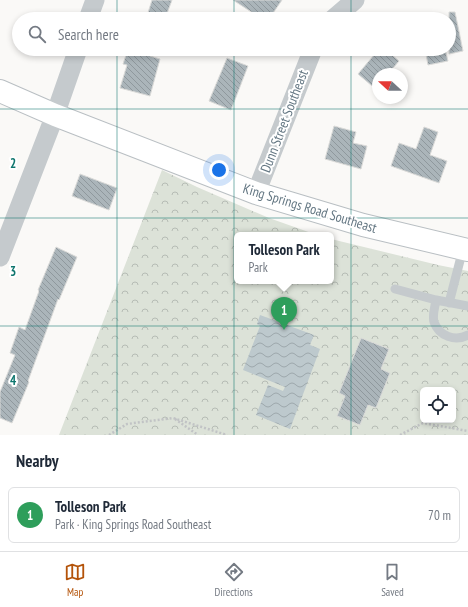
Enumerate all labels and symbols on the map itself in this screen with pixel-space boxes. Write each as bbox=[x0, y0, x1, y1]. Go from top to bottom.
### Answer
street label: Dunn Street Southeast bbox=[256, 67, 312, 175]
north arrow bbox=[372, 68, 408, 104]
text: 2 bbox=[10, 155, 16, 172]
your location bbox=[209, 160, 229, 180]
street label: King Springs Road Southeast bbox=[241, 179, 379, 237]
text: 3 bbox=[10, 263, 16, 280]
pin: 1 bbox=[271, 297, 297, 330]
text: 4 bbox=[10, 372, 17, 389]

